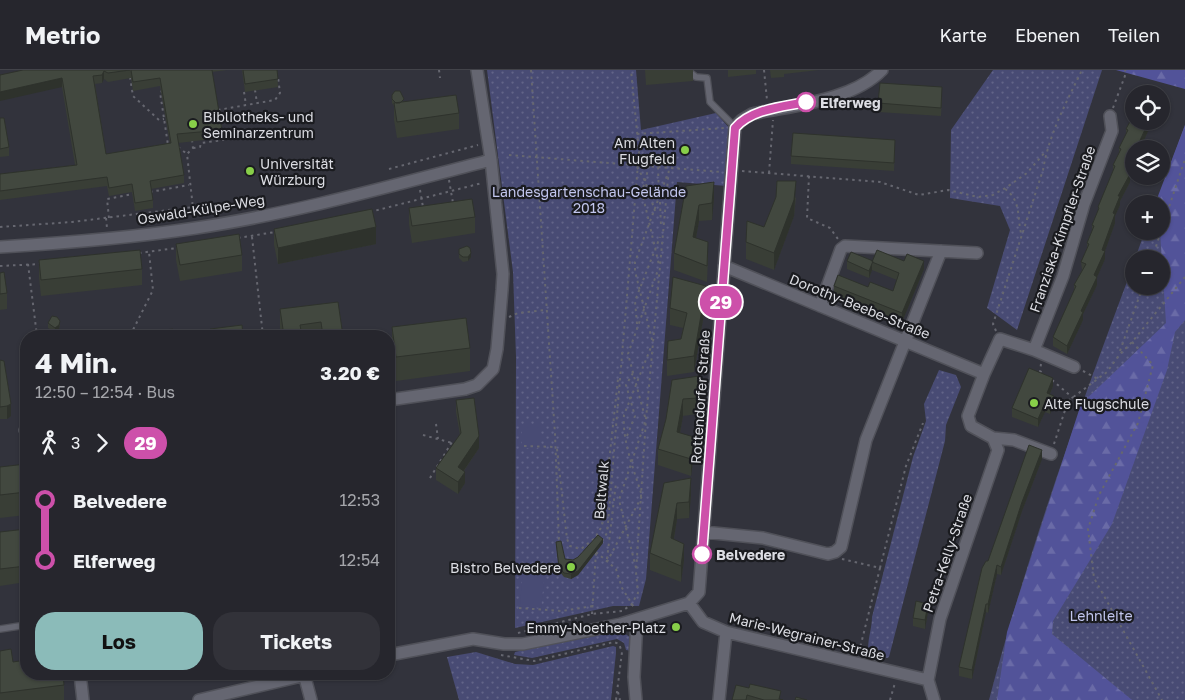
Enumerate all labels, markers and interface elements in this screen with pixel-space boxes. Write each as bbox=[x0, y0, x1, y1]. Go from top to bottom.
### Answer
text: Metrio bbox=[25, 20, 100, 49]
text: Karte bbox=[940, 24, 987, 46]
text: Ebenen bbox=[1015, 24, 1080, 46]
text: Teilen bbox=[1108, 24, 1160, 46]
map controls bbox=[1125, 85, 1170, 295]
button: locate bbox=[1125, 85, 1170, 130]
marker: Elferweg bbox=[796, 92, 816, 112]
place label: Elferweg bbox=[820, 94, 881, 111]
place label: Bibliotheks- und Seminarzentrum bbox=[203, 108, 314, 141]
marker: Bibliotheks- und Seminarzentrum bbox=[187, 118, 199, 130]
place label: Am Alten Flugfeld bbox=[614, 134, 675, 167]
button: layers bbox=[1125, 140, 1170, 185]
street label: Franziska-Kimpfler-Straße bbox=[1025, 143, 1099, 315]
marker: Am Alten Flugfeld bbox=[679, 144, 691, 156]
place label: Universität Würzburg bbox=[260, 155, 334, 188]
marker: Universität Würzburg bbox=[244, 165, 256, 177]
park label: Landesgartenschau-Gelände 2018 bbox=[492, 183, 686, 216]
street label: Oswald-Külpe-Weg bbox=[136, 191, 266, 227]
button: + bbox=[1125, 195, 1170, 240]
button: − bbox=[1125, 250, 1170, 295]
street label: Dorothy-Beebe-Straße bbox=[787, 270, 933, 342]
line badge: 29 bbox=[698, 286, 744, 318]
text: 29 bbox=[710, 291, 732, 313]
street label: Rottendorfer Straße bbox=[687, 330, 713, 464]
text: 4 Min. bbox=[35, 346, 118, 379]
text: 3.20 € bbox=[320, 361, 380, 384]
text: 12:50 – 12:54 · Bus bbox=[35, 382, 175, 402]
place label: Alte Flugschule bbox=[1044, 395, 1149, 412]
marker: Alte Flugschule bbox=[1028, 397, 1040, 409]
icon: walk bbox=[35, 429, 63, 457]
icon: forward bbox=[88, 429, 116, 457]
text: 29 bbox=[134, 432, 157, 454]
text: 3 bbox=[71, 433, 80, 453]
street label: Beltwalk bbox=[590, 460, 612, 520]
text: Belvedere bbox=[73, 489, 167, 512]
text: 12:53 bbox=[340, 490, 380, 510]
street label: Petra-Kelly-Straße bbox=[919, 492, 975, 614]
marker: Belvedere bbox=[692, 544, 712, 564]
place label: Belvedere bbox=[716, 546, 785, 563]
text: Elferweg bbox=[73, 549, 155, 572]
text: 12:54 bbox=[339, 550, 380, 570]
place label: Bistro Belvedere bbox=[450, 559, 561, 576]
marker: Bistro Belvedere bbox=[565, 561, 577, 573]
park label: Lehnleite bbox=[1069, 607, 1133, 624]
street label: Marie-Wegrainer-Straße bbox=[728, 608, 886, 664]
button: Los bbox=[35, 612, 203, 670]
button: Tickets bbox=[213, 612, 380, 670]
place label: Emmy-Noether-Platz bbox=[526, 619, 666, 636]
marker: Emmy-Noether-Platz bbox=[670, 621, 682, 633]

